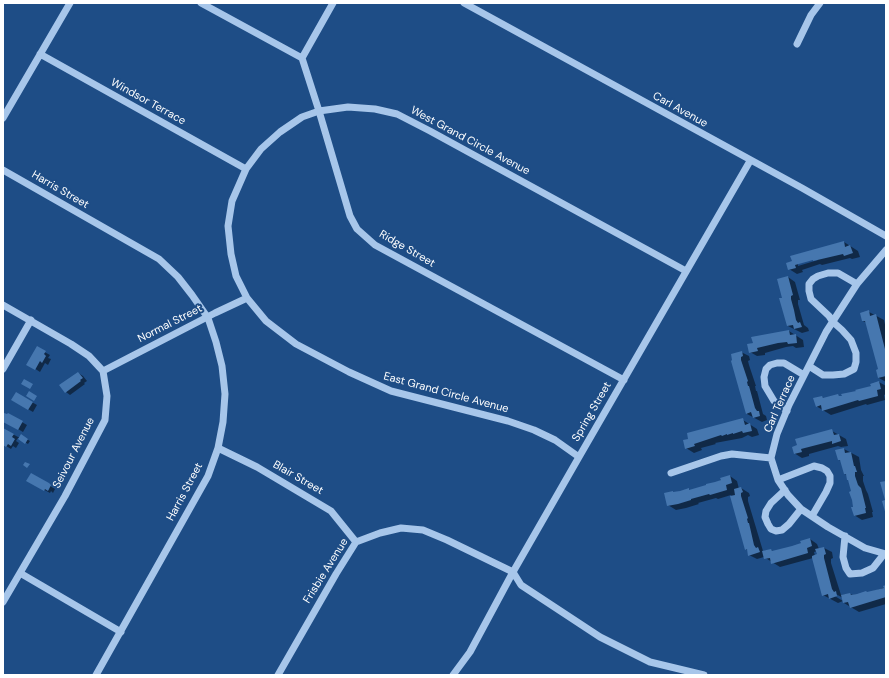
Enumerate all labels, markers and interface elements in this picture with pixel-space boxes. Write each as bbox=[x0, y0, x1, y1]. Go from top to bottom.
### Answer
street label: Windsor Terrace bbox=[108, 76, 188, 128]
street label: Carl Avenue bbox=[650, 90, 710, 130]
street label: West Grand Circle Avenue bbox=[408, 104, 532, 178]
street label: Harris Street bbox=[29, 168, 91, 212]
street label: Ridge Street bbox=[377, 228, 437, 270]
street label: Normal Street bbox=[136, 302, 204, 346]
street label: East Grand Circle Avenue bbox=[382, 370, 510, 416]
street label: Carl Terrace bbox=[761, 373, 799, 435]
street label: Spring Street bbox=[570, 380, 614, 444]
street label: Seivour Avenue bbox=[50, 415, 98, 491]
street label: Blair Street bbox=[271, 458, 325, 498]
street label: Harris Street bbox=[164, 461, 206, 523]
street label: Frisbie Avenue bbox=[301, 536, 351, 606]

